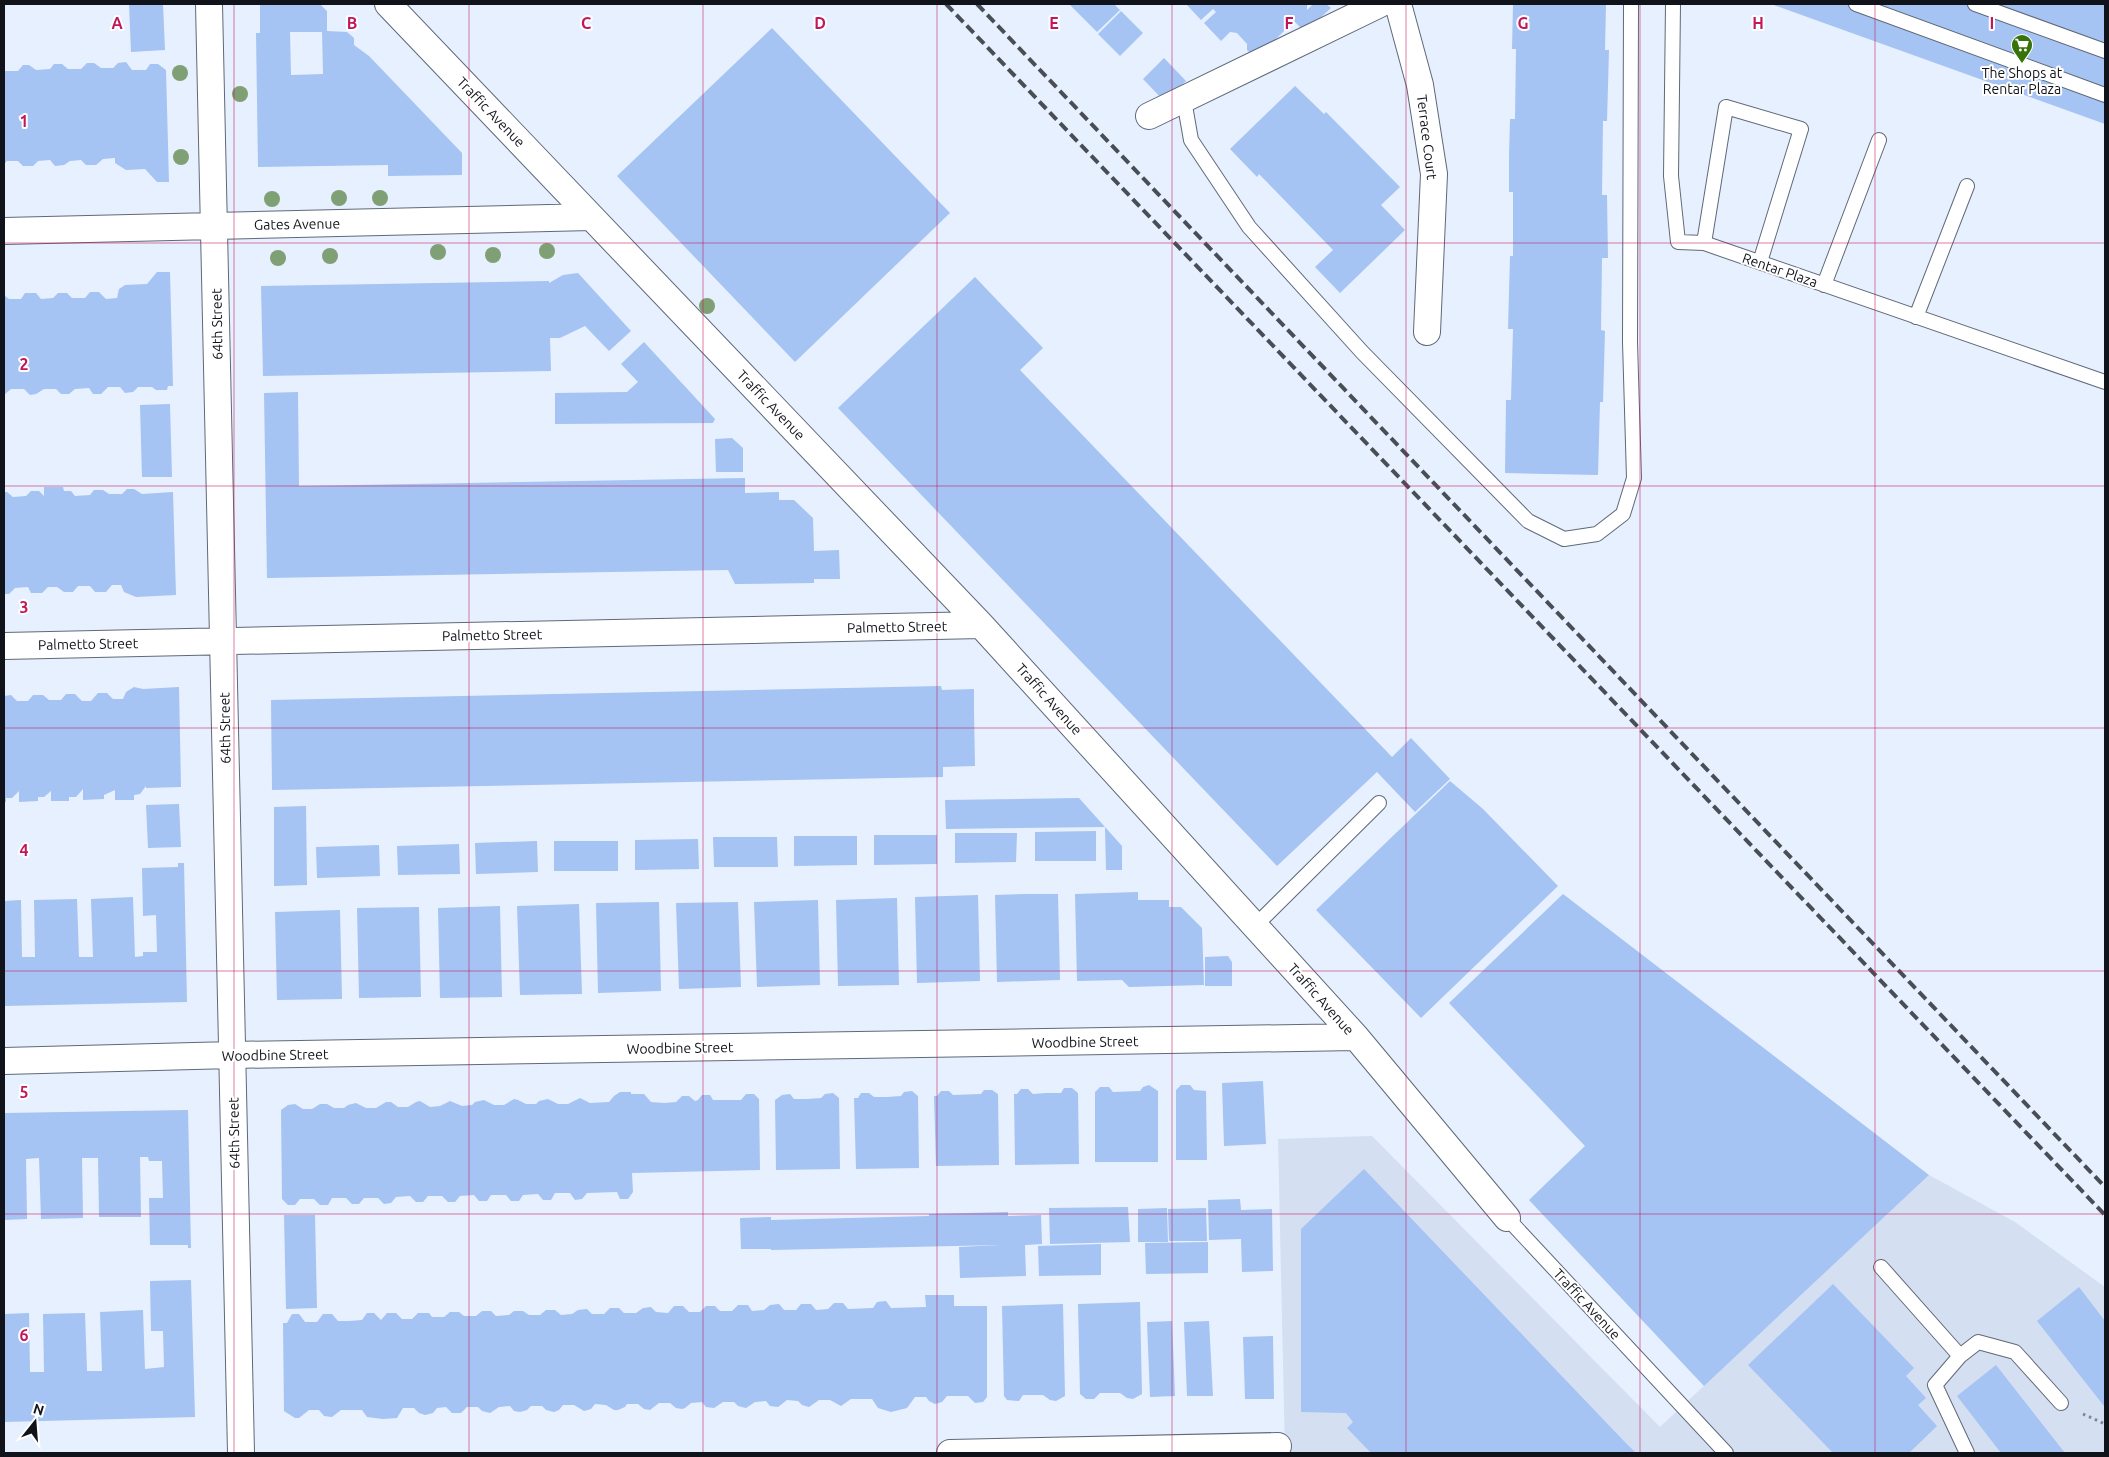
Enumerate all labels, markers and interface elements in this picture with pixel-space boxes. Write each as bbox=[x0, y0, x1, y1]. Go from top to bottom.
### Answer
text: A bbox=[111, 14, 123, 32]
text: B bbox=[347, 14, 357, 32]
text: C bbox=[581, 14, 591, 32]
text: D bbox=[814, 14, 826, 32]
text: E bbox=[1049, 14, 1059, 32]
text: F bbox=[1285, 14, 1294, 32]
text: G bbox=[1517, 14, 1529, 32]
text: H bbox=[1752, 14, 1764, 32]
text: I bbox=[1990, 14, 1994, 32]
supermarket icon: The Shops at Rentar Plaza bbox=[2010, 33, 2034, 64]
place label: The Shops at Rentar Plaza bbox=[1982, 65, 2063, 97]
street label: Traffic Avenue bbox=[454, 74, 528, 150]
street label: Terrace Court bbox=[1414, 94, 1440, 181]
text: 1 bbox=[19, 112, 29, 130]
street label: Gates Avenue bbox=[254, 215, 340, 233]
street label: Rentar Plaza bbox=[1740, 250, 1820, 290]
street label: 64th Street bbox=[208, 288, 226, 360]
text: 2 bbox=[19, 355, 29, 373]
street label: Traffic Avenue bbox=[734, 367, 808, 443]
text: 3 bbox=[19, 598, 29, 616]
street label: Palmetto Street bbox=[847, 618, 948, 636]
street label: Palmetto Street bbox=[442, 626, 543, 644]
street label: Palmetto Street bbox=[38, 635, 139, 653]
street label: Traffic Avenue bbox=[1013, 660, 1085, 738]
street label: 64th Street bbox=[216, 692, 234, 764]
text: 4 bbox=[19, 841, 29, 859]
street label: Traffic Avenue bbox=[1285, 960, 1357, 1038]
street label: Woodbine Street bbox=[1031, 1033, 1139, 1051]
street label: Woodbine Street bbox=[626, 1039, 734, 1057]
street label: Woodbine Street bbox=[221, 1046, 329, 1064]
text: 5 bbox=[19, 1083, 29, 1101]
street label: 64th Street bbox=[225, 1097, 243, 1169]
street label: Traffic Avenue bbox=[1550, 1265, 1624, 1343]
text: 6 bbox=[19, 1326, 29, 1344]
north arrow bbox=[10, 1397, 60, 1447]
text: N bbox=[31, 1400, 46, 1419]

